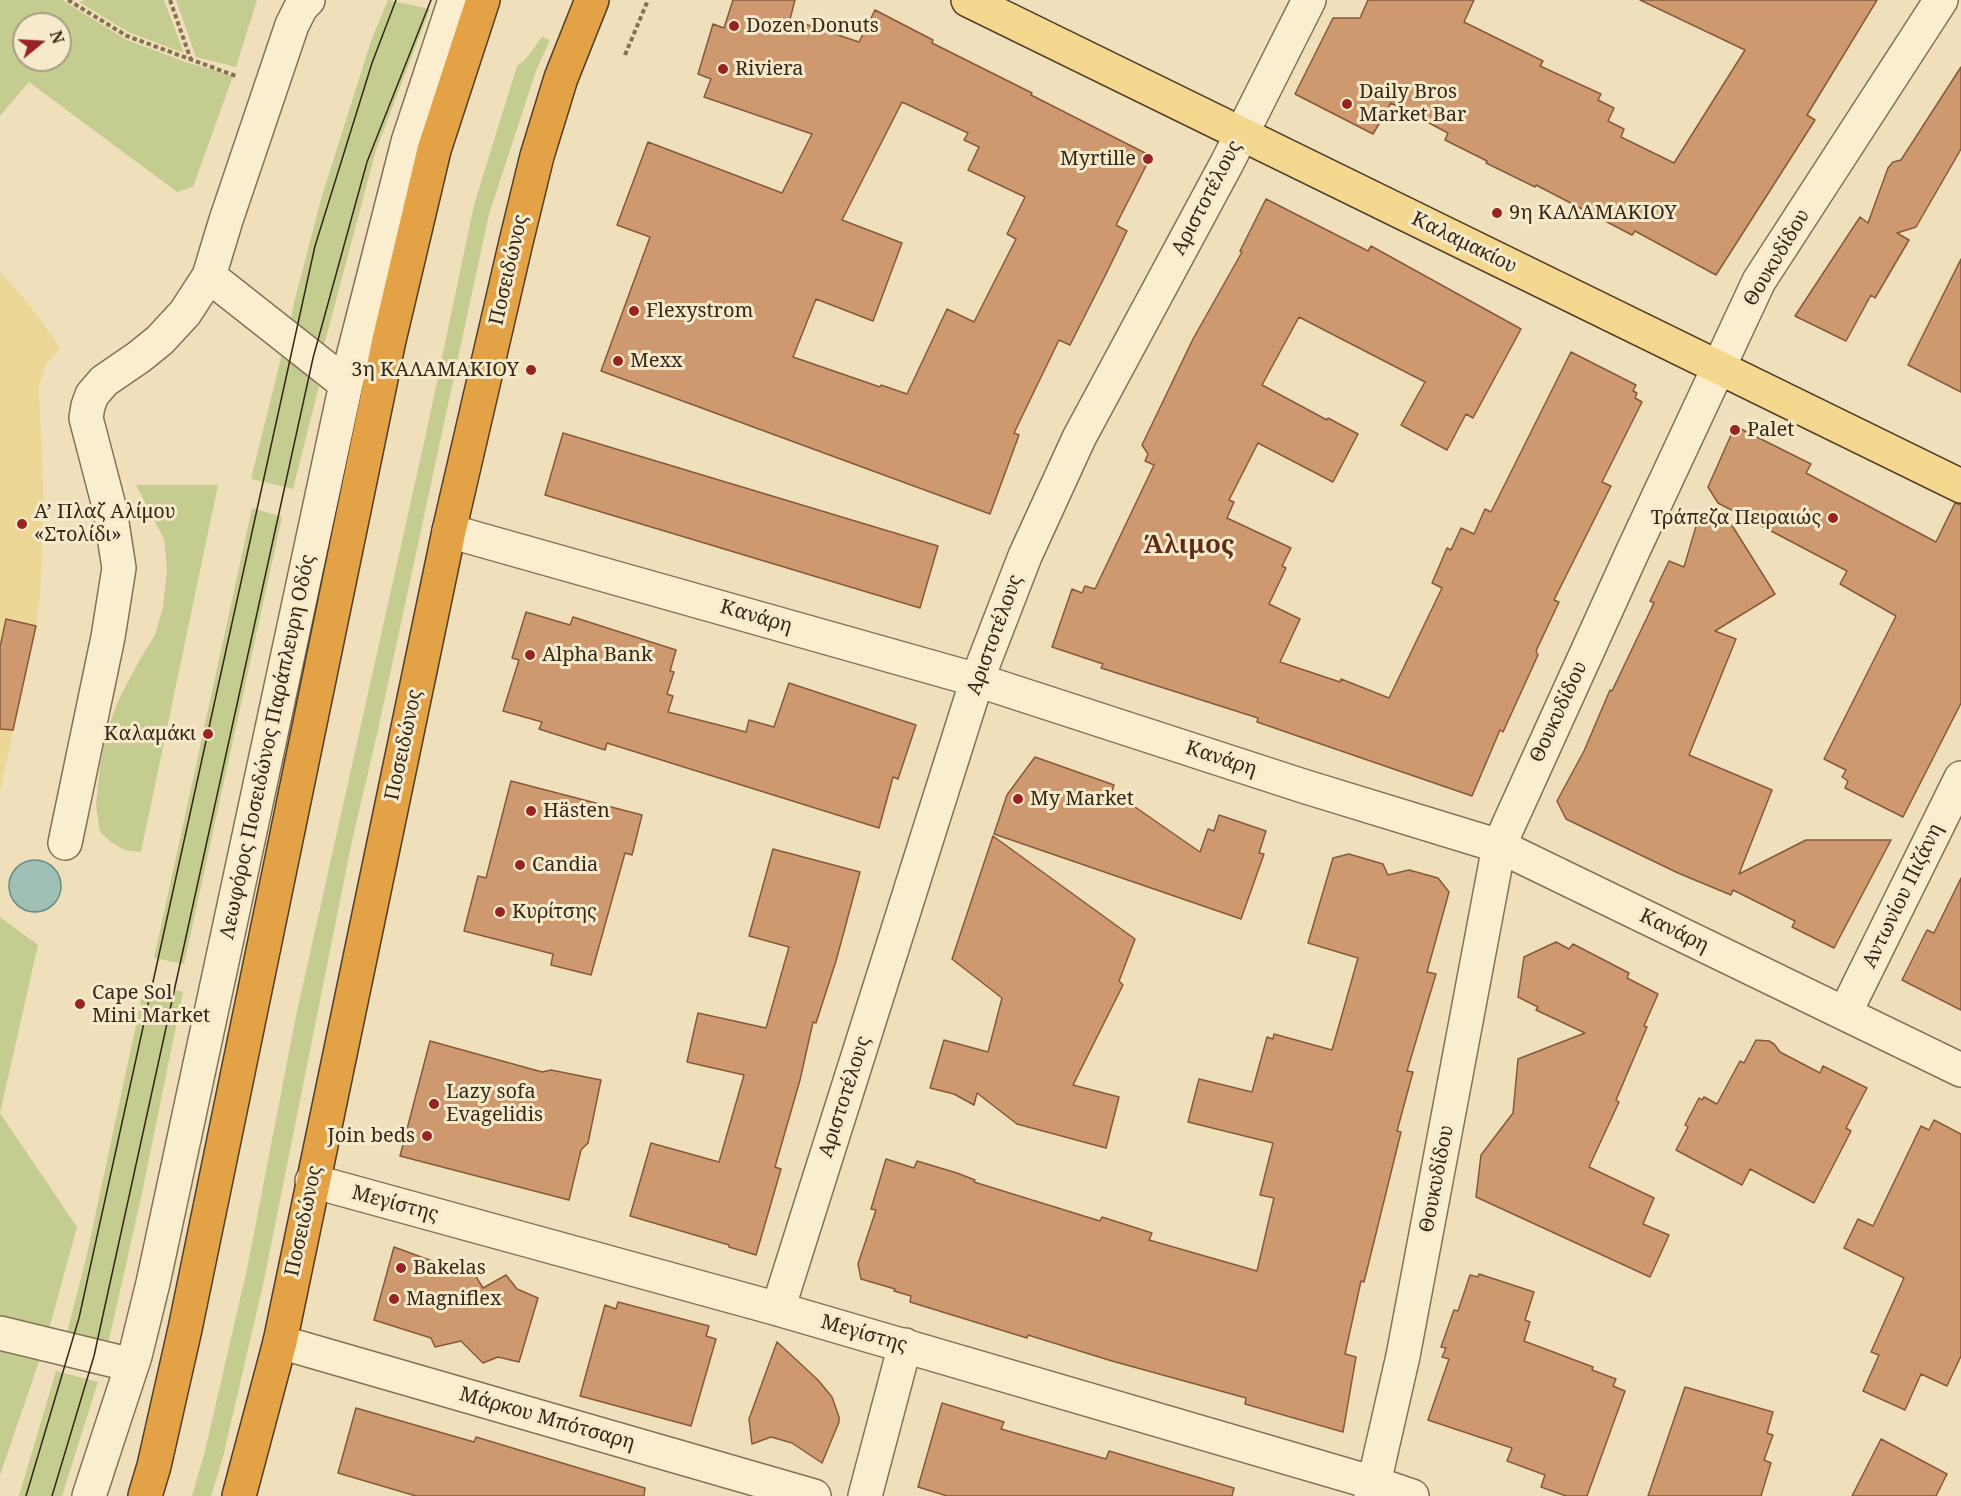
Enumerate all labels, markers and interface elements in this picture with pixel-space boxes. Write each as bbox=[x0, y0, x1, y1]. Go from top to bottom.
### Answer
north arrow bbox=[12, 12, 72, 72]
place label: Dozen Donuts bbox=[746, 14, 879, 38]
marker: Dozen Donuts bbox=[727, 19, 741, 33]
text: N bbox=[45, 28, 70, 46]
place label: Riviera bbox=[735, 57, 803, 81]
marker: Riviera bbox=[716, 62, 730, 76]
place label: Daily Bros Market Bar bbox=[1359, 80, 1466, 127]
marker: Daily Bros Market Bar bbox=[1340, 97, 1354, 111]
street label: Αριστοτέλους bbox=[1167, 137, 1247, 259]
place label: Myrtille bbox=[1060, 147, 1136, 171]
marker: Myrtille bbox=[1141, 152, 1155, 166]
place label: 9η ΚΑΛΑΜΑΚΙΟΥ bbox=[1509, 201, 1677, 225]
street label: Θουκυδίδου bbox=[1739, 205, 1815, 311]
marker: 9η ΚΑΛΑΜΑΚΙΟΥ bbox=[1490, 206, 1504, 220]
street label: Καλαμακίου bbox=[1407, 207, 1521, 279]
street label: Ποσειδώνος bbox=[485, 212, 533, 328]
place label: Flexystrom bbox=[646, 299, 753, 323]
marker: Flexystrom bbox=[627, 304, 641, 318]
place label: Mexx bbox=[630, 349, 683, 373]
marker: Mexx bbox=[611, 354, 625, 368]
place label: 3η ΚΑΛΑΜΑΚΙΟΥ bbox=[351, 358, 519, 382]
marker: 3η ΚΑΛΑΜΑΚΙΟΥ bbox=[524, 363, 538, 377]
place label: Palet bbox=[1747, 418, 1794, 442]
marker: Palet bbox=[1728, 423, 1742, 437]
place label: Α’ Πλαζ Αλίμου «Στολίδι» bbox=[34, 500, 175, 547]
place label: Τράπεζα Πειραιώς bbox=[1651, 506, 1821, 530]
marker: Τράπεζα Πειραιώς bbox=[1826, 511, 1840, 525]
marker: Α’ Πλαζ Αλίμου «Στολίδι» bbox=[15, 517, 29, 531]
district label: Άλιμος bbox=[1144, 530, 1234, 562]
street label: Λεωφόρος Ποσειδώνος Παράπλευρη Οδός bbox=[215, 552, 321, 942]
street label: Αριστοτέλους bbox=[962, 572, 1028, 698]
street label: Κανάρη bbox=[717, 595, 795, 639]
place label: Alpha Bank bbox=[542, 643, 653, 667]
marker: Alpha Bank bbox=[523, 648, 537, 662]
street label: Θουκυδίδου bbox=[1525, 658, 1593, 766]
street label: Ποσειδώνος bbox=[381, 687, 427, 803]
place label: Καλαμάκι bbox=[104, 722, 196, 746]
marker: Καλαμάκι bbox=[201, 727, 215, 741]
street label: Κανάρη bbox=[1182, 736, 1260, 782]
place label: My Market bbox=[1030, 787, 1134, 811]
marker: My Market bbox=[1011, 792, 1025, 806]
place label: Hästen bbox=[543, 799, 610, 823]
marker: Hästen bbox=[524, 804, 538, 818]
street label: Αντωνίου Πιζάνη bbox=[1858, 820, 1948, 972]
place label: Candia bbox=[532, 853, 598, 877]
marker: Candia bbox=[513, 858, 527, 872]
place label: Κυρίτσης bbox=[512, 900, 597, 924]
street label: Κανάρη bbox=[1636, 904, 1712, 958]
marker: Κυρίτσης bbox=[493, 905, 507, 919]
place label: Cape Sol Mini Market bbox=[92, 981, 210, 1028]
marker: Cape Sol Mini Market bbox=[73, 997, 87, 1011]
street label: Αριστοτέλους bbox=[814, 1033, 876, 1161]
place label: Lazy sofa Evagelidis bbox=[446, 1080, 543, 1127]
marker: Lazy sofa Evagelidis bbox=[427, 1097, 441, 1111]
street label: Θουκυδίδου bbox=[1415, 1123, 1459, 1235]
place label: Join beds bbox=[328, 1124, 415, 1148]
marker: Join beds bbox=[420, 1129, 434, 1143]
street label: Ποσειδώνος bbox=[281, 1163, 327, 1279]
street label: Μεγίστης bbox=[349, 1181, 441, 1227]
place label: Bakelas bbox=[413, 1256, 486, 1280]
marker: Bakelas bbox=[394, 1261, 408, 1275]
place label: Magniflex bbox=[406, 1287, 502, 1311]
marker: Magniflex bbox=[387, 1292, 401, 1306]
street label: Μεγίστης bbox=[818, 1310, 910, 1358]
street label: Μάρκου Μπότσαρη bbox=[457, 1383, 637, 1455]

